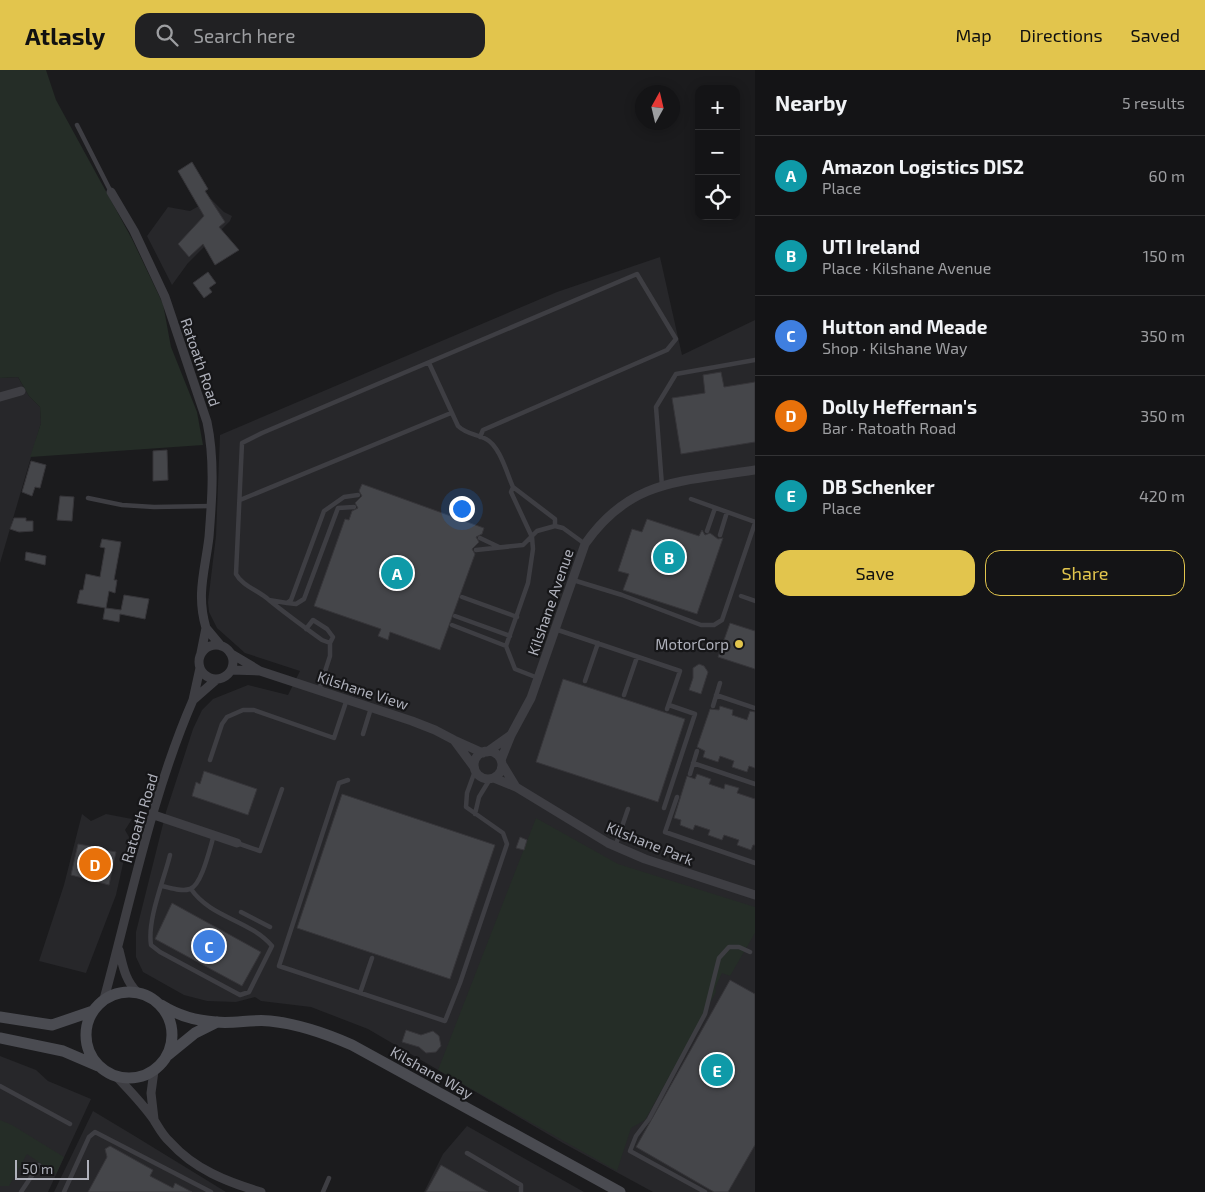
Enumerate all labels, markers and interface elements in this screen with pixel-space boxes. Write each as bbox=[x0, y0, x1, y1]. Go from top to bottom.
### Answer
search box bbox=[135, 13, 485, 58]
text: Atlasly bbox=[25, 21, 105, 50]
icon: search bbox=[153, 21, 181, 49]
text: Search here bbox=[193, 24, 295, 47]
text: Map bbox=[955, 24, 992, 46]
text: Directions bbox=[1020, 24, 1103, 46]
text: Saved bbox=[1131, 24, 1180, 46]
north arrow bbox=[635, 85, 680, 130]
map controls bbox=[695, 85, 740, 220]
button: + bbox=[695, 85, 740, 130]
text: Nearby bbox=[775, 90, 847, 115]
text: 5 results bbox=[1122, 93, 1185, 112]
button: − bbox=[695, 130, 740, 175]
text: Amazon Logistics DIS2 bbox=[822, 155, 1024, 178]
text: A bbox=[786, 166, 796, 185]
text: 60 m bbox=[1149, 166, 1185, 185]
button: locate bbox=[695, 175, 740, 220]
text: Place bbox=[822, 178, 861, 197]
text: UTI Ireland bbox=[822, 235, 920, 258]
text: B bbox=[786, 246, 796, 265]
text: 150 m bbox=[1143, 246, 1185, 265]
text: Place · Kilshane Avenue bbox=[822, 258, 991, 277]
street label: Ratoath Road bbox=[177, 315, 225, 409]
text: Hutton and Meade bbox=[822, 315, 987, 338]
text: C bbox=[786, 326, 796, 345]
text: 350 m bbox=[1140, 326, 1185, 345]
text: Shop · Kilshane Way bbox=[822, 338, 967, 357]
text: Dolly Heffernan's bbox=[822, 395, 977, 418]
text: D bbox=[786, 406, 796, 425]
text: 350 m bbox=[1140, 406, 1185, 425]
text: Bar · Ratoath Road bbox=[822, 418, 956, 437]
text: DB Schenker bbox=[822, 475, 935, 498]
text: E bbox=[786, 486, 796, 505]
text: 420 m bbox=[1139, 486, 1185, 505]
your location bbox=[449, 496, 475, 522]
text: Place bbox=[822, 498, 861, 517]
pin: B bbox=[653, 538, 685, 576]
street label: Kilshane Avenue bbox=[523, 546, 577, 658]
button: Save bbox=[775, 550, 975, 596]
button: Share bbox=[985, 550, 1185, 596]
pin: A bbox=[381, 554, 413, 592]
place label: MotorCorp bbox=[655, 635, 729, 653]
marker: MotorCorp bbox=[733, 638, 745, 650]
street label: Kilshane View bbox=[315, 667, 411, 713]
street label: Ratoath Road bbox=[117, 771, 161, 865]
street label: Kilshane Park bbox=[604, 817, 697, 869]
pin: D bbox=[79, 845, 111, 883]
pin: C bbox=[193, 927, 225, 965]
street label: Kilshane Way bbox=[388, 1042, 477, 1102]
pin: E bbox=[701, 1051, 733, 1089]
scale bar bbox=[15, 1157, 89, 1180]
text: 50 m bbox=[22, 1160, 53, 1177]

